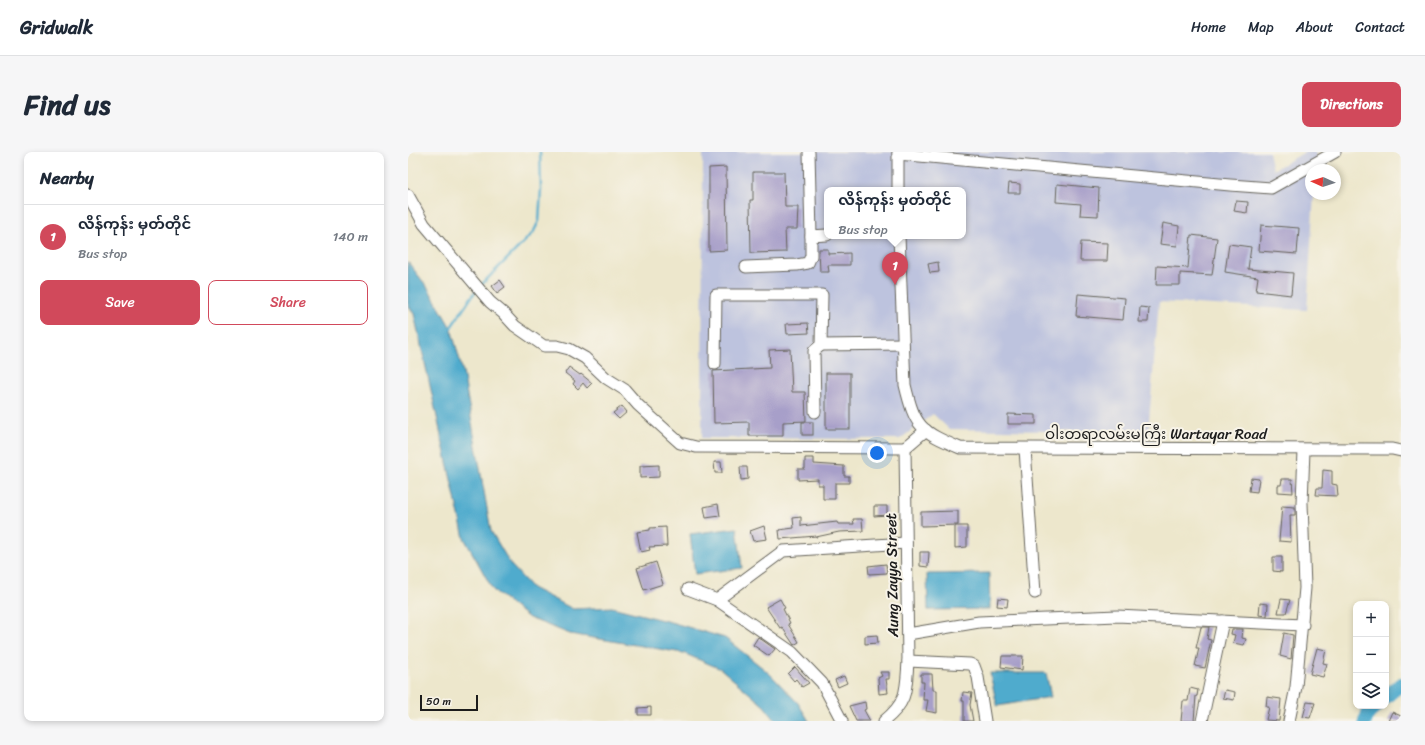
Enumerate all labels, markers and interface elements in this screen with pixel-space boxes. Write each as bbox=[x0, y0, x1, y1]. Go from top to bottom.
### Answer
text: Gridwalk bbox=[20, 11, 93, 44]
text: Home bbox=[1191, 15, 1226, 40]
text: Map bbox=[1248, 15, 1274, 40]
text: About bbox=[1296, 15, 1333, 40]
text: Contact bbox=[1355, 15, 1405, 40]
text: Find us bbox=[24, 80, 111, 129]
button: Directions bbox=[1302, 82, 1401, 127]
text: Nearby bbox=[40, 163, 94, 193]
north arrow bbox=[1305, 164, 1341, 200]
popup bbox=[824, 187, 966, 239]
text: လိန်ကုန်း မှတ်တိုင် bbox=[838, 187, 952, 213]
text: လိန်ကုန်း မှတ်တိုင် bbox=[78, 211, 191, 237]
text: Bus stop bbox=[838, 218, 888, 241]
text: 1 bbox=[50, 225, 56, 248]
text: 140 m bbox=[333, 225, 368, 248]
text: Bus stop bbox=[78, 242, 127, 265]
pin: 1 bbox=[882, 252, 908, 285]
button: Save bbox=[40, 280, 200, 325]
button: Share bbox=[208, 280, 368, 325]
street label: ဝါးတရာလမ်းမကြီး Wartayar Road bbox=[1045, 421, 1268, 447]
your location bbox=[867, 443, 887, 463]
street label: Aung Zayya Street bbox=[878, 512, 906, 638]
map controls bbox=[1353, 601, 1389, 709]
button: + bbox=[1353, 601, 1389, 637]
button: − bbox=[1353, 637, 1389, 673]
button: layers bbox=[1353, 673, 1389, 709]
text: 50 m bbox=[426, 692, 451, 711]
scale bar bbox=[420, 693, 478, 712]

